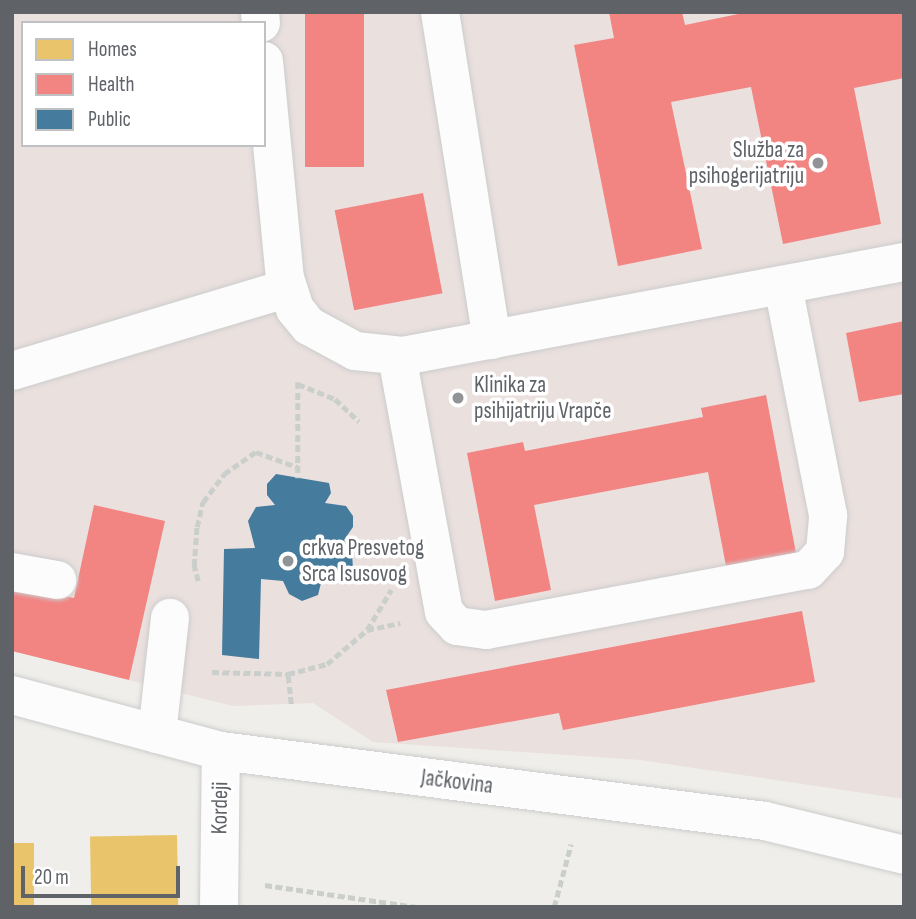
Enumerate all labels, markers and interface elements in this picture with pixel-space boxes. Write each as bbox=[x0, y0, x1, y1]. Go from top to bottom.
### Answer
legend bbox=[21, 21, 266, 147]
text: Homes bbox=[88, 37, 137, 62]
text: Health bbox=[88, 72, 135, 97]
text: Public bbox=[88, 107, 131, 132]
place label: Služba za psihogerijatriju bbox=[689, 136, 804, 190]
marker: Služba za psihogerijatriju bbox=[810, 155, 826, 171]
place label: Klinika za psihijatriju Vrapče bbox=[474, 371, 611, 425]
marker: Klinika za psihijatriju Vrapče bbox=[448, 388, 468, 408]
place label: crkva Presvetog Srca Isusovog bbox=[302, 534, 424, 588]
marker: crkva Presvetog Srca Isusovog bbox=[280, 553, 296, 569]
street label: Jačkovina bbox=[419, 764, 495, 800]
street label: Kordeji bbox=[206, 781, 234, 835]
scale bar bbox=[24, 852, 184, 896]
text: 20 m bbox=[34, 865, 69, 890]

